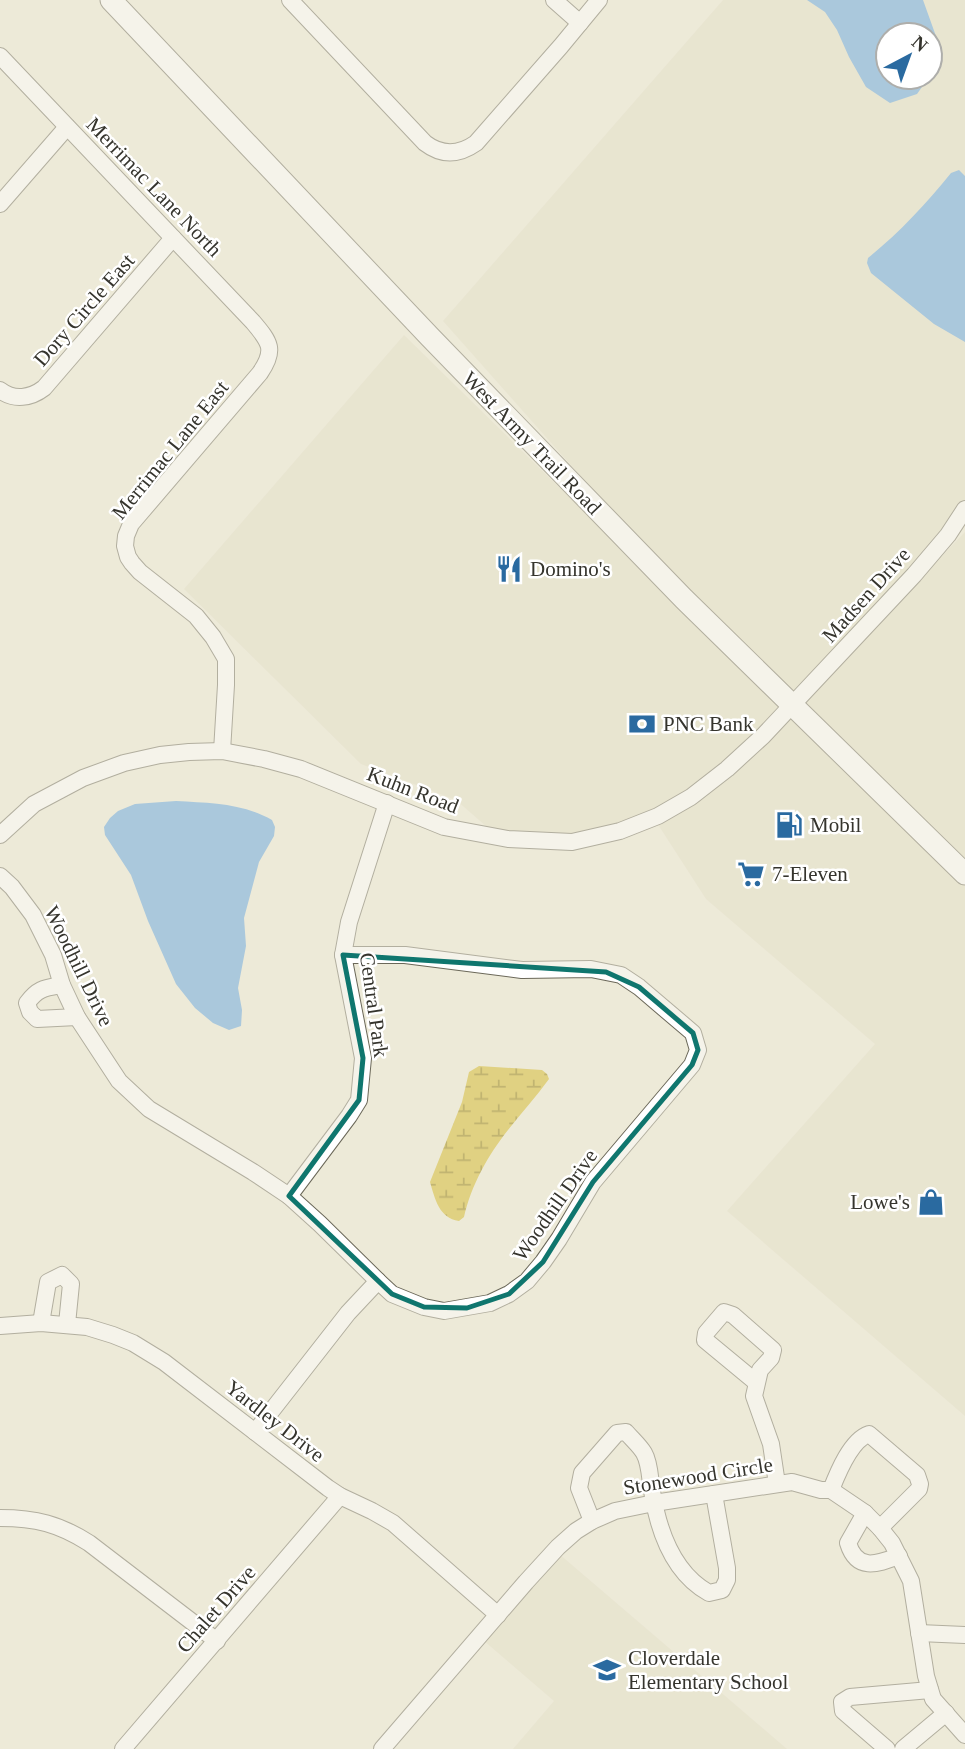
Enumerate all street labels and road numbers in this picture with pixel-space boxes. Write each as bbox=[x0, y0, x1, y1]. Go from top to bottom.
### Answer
street label: Merrimac Lane North bbox=[81, 112, 227, 262]
street label: Dory Circle East bbox=[29, 249, 139, 371]
street label: West Army Trail Road bbox=[458, 367, 607, 520]
street label: Merrimac Lane East bbox=[107, 376, 233, 524]
street label: Madsen Drive bbox=[817, 543, 915, 647]
street label: Kuhn Road bbox=[364, 762, 463, 819]
street label: Woodhill Drive bbox=[40, 902, 118, 1030]
street label: Central Park bbox=[355, 951, 393, 1059]
street label: Woodhill Drive bbox=[508, 1145, 602, 1265]
street label: Yardley Drive bbox=[221, 1375, 329, 1467]
street label: Stonewood Circle bbox=[622, 1452, 774, 1500]
street label: Chalet Drive bbox=[172, 1560, 260, 1658]

